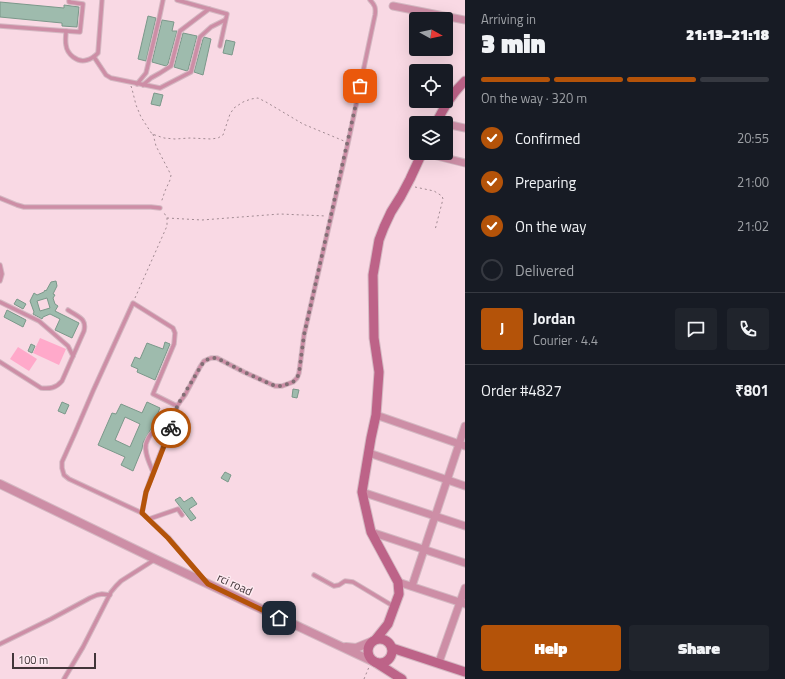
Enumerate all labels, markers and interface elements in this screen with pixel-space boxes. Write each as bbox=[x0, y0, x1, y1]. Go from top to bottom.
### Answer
text: Arriving in bbox=[481, 9, 536, 29]
north arrow bbox=[409, 12, 453, 56]
map controls bbox=[409, 12, 453, 160]
text: 21:13–21:18 bbox=[686, 23, 769, 46]
text: 3 min bbox=[481, 24, 546, 63]
button: locate bbox=[409, 64, 453, 108]
pin bbox=[343, 69, 377, 103]
icon: bag bbox=[349, 75, 371, 97]
text: On the way · 320 m bbox=[481, 88, 587, 108]
button: layers bbox=[409, 116, 453, 160]
icon: check bbox=[481, 127, 503, 149]
text: Confirmed bbox=[515, 127, 580, 150]
text: 20:55 bbox=[737, 128, 769, 148]
icon: check bbox=[481, 171, 503, 193]
text: Preparing bbox=[515, 171, 576, 194]
text: 21:00 bbox=[737, 172, 769, 192]
icon: check bbox=[481, 215, 503, 237]
text: On the way bbox=[515, 215, 587, 238]
text: 21:02 bbox=[737, 216, 769, 236]
text: Delivered bbox=[515, 259, 574, 282]
text: Jordan bbox=[533, 307, 575, 330]
button: chat bbox=[675, 308, 717, 350]
button: phone bbox=[727, 308, 769, 350]
text: J bbox=[500, 317, 504, 340]
text: Courier · 4.4 bbox=[533, 330, 598, 350]
text: Order #4827 bbox=[481, 379, 562, 402]
text: ₹801 bbox=[735, 379, 769, 402]
courier bbox=[151, 408, 191, 448]
icon: bike bbox=[160, 417, 182, 439]
street label: rci road bbox=[214, 568, 256, 600]
pin bbox=[262, 601, 296, 635]
icon: home bbox=[268, 607, 290, 629]
button: Help bbox=[481, 625, 621, 671]
button: Share bbox=[629, 625, 769, 671]
scale bar bbox=[12, 651, 96, 670]
text: 100 m bbox=[18, 652, 48, 668]

